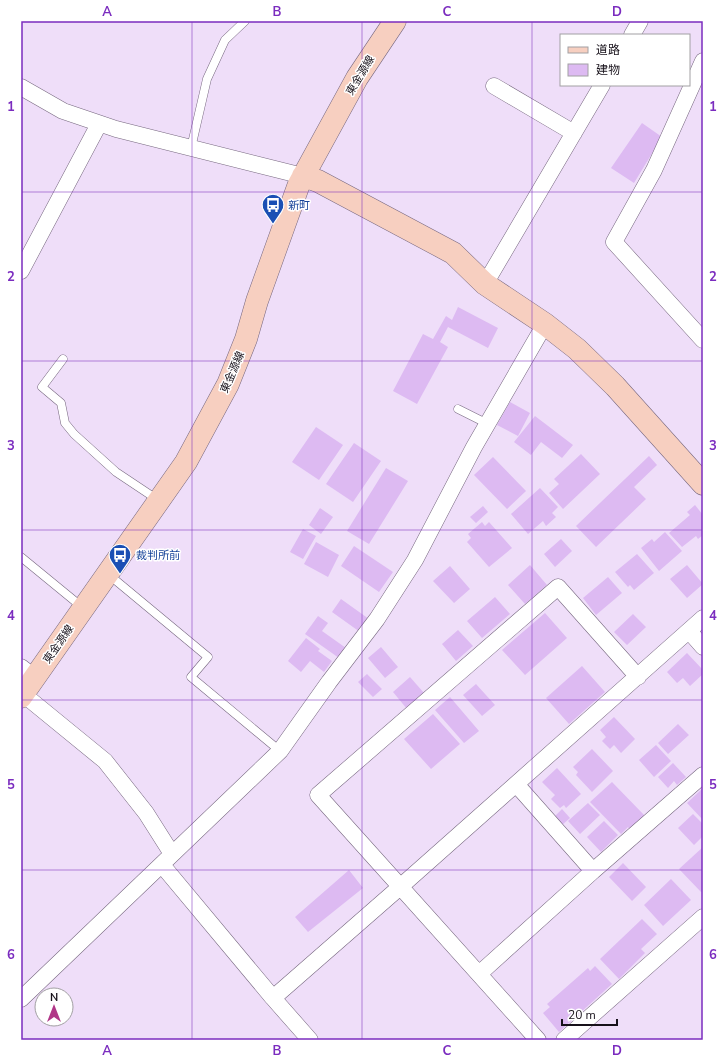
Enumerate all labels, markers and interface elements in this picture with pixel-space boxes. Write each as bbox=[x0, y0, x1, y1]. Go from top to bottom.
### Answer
text: A bbox=[102, 3, 112, 21]
text: B bbox=[273, 3, 282, 21]
text: C bbox=[443, 3, 452, 21]
text: D bbox=[612, 3, 622, 21]
legend bbox=[560, 34, 690, 86]
text: 道路 bbox=[596, 42, 620, 58]
street label: 東金源線 bbox=[343, 53, 378, 98]
text: 建物 bbox=[596, 62, 620, 78]
text: 1 bbox=[7, 98, 15, 116]
text: 1 bbox=[709, 98, 717, 116]
bus stop icon: 新町 bbox=[260, 192, 286, 225]
place label: 新町 bbox=[288, 198, 310, 213]
text: 2 bbox=[7, 268, 15, 286]
text: 2 bbox=[709, 268, 717, 286]
street label: 東金源線 bbox=[217, 349, 248, 395]
text: 3 bbox=[7, 437, 15, 455]
text: 3 bbox=[709, 437, 717, 455]
bus stop icon: 裁判所前 bbox=[107, 542, 133, 575]
place label: 裁判所前 bbox=[136, 548, 180, 563]
text: 4 bbox=[7, 607, 15, 625]
text: 4 bbox=[709, 607, 717, 625]
street label: 東金源線 bbox=[40, 622, 77, 667]
text: 5 bbox=[7, 776, 15, 794]
text: 5 bbox=[709, 776, 717, 794]
text: 6 bbox=[7, 946, 15, 964]
text: 6 bbox=[709, 946, 717, 964]
north arrow bbox=[34, 987, 74, 1027]
text: N bbox=[50, 990, 58, 1005]
scale bar bbox=[562, 1001, 617, 1027]
text: 20 m bbox=[568, 1007, 596, 1023]
text: A bbox=[102, 1042, 112, 1060]
text: B bbox=[273, 1042, 282, 1060]
text: C bbox=[443, 1042, 452, 1060]
text: D bbox=[612, 1042, 622, 1060]

